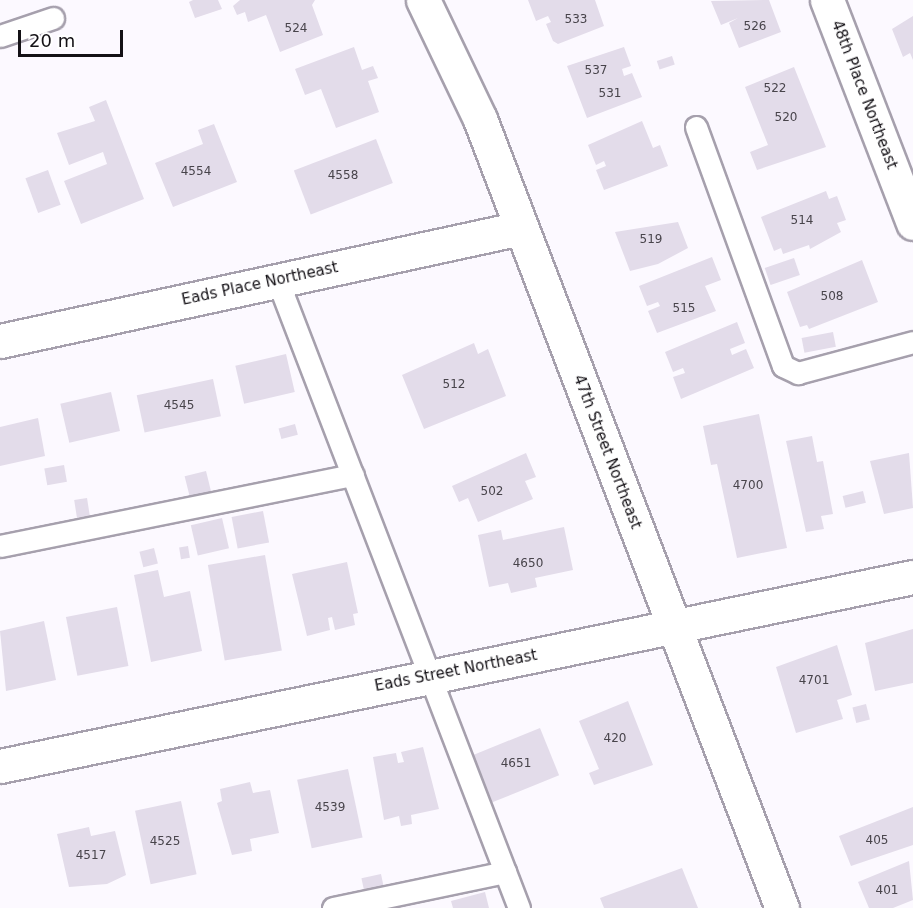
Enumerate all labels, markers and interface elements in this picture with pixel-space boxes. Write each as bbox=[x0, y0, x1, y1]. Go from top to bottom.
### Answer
house number: 533 bbox=[565, 13, 587, 27]
scale bar bbox=[21, 18, 126, 56]
street label: 48th Place Northeast bbox=[827, 18, 901, 172]
house number: 526 bbox=[744, 20, 766, 34]
house number: 524 bbox=[285, 22, 307, 36]
text: 20 m bbox=[29, 30, 75, 51]
house number: 537 bbox=[585, 64, 607, 78]
house number: 522 bbox=[764, 82, 786, 96]
house number: 531 bbox=[599, 87, 621, 101]
house number: 520 bbox=[775, 111, 797, 125]
house number: 4554 bbox=[181, 165, 211, 179]
house number: 4558 bbox=[328, 169, 358, 183]
house number: 514 bbox=[791, 214, 813, 228]
house number: 519 bbox=[640, 233, 662, 247]
street label: Eads Place Northeast bbox=[180, 259, 340, 309]
house number: 508 bbox=[821, 290, 843, 304]
house number: 515 bbox=[673, 302, 695, 316]
street label: 47th Street Northeast bbox=[569, 372, 645, 532]
house number: 512 bbox=[443, 378, 465, 392]
house number: 4545 bbox=[164, 399, 194, 413]
house number: 4700 bbox=[733, 479, 763, 493]
house number: 502 bbox=[481, 485, 503, 499]
house number: 4650 bbox=[513, 557, 543, 571]
street label: Eads Street Northeast bbox=[373, 646, 539, 696]
house number: 4701 bbox=[799, 674, 829, 688]
house number: 420 bbox=[604, 732, 626, 746]
house number: 4651 bbox=[501, 757, 531, 771]
house number: 4539 bbox=[315, 801, 345, 815]
house number: 405 bbox=[866, 834, 888, 848]
house number: 4525 bbox=[150, 835, 180, 849]
house number: 4517 bbox=[76, 849, 106, 863]
house number: 401 bbox=[876, 884, 898, 898]

